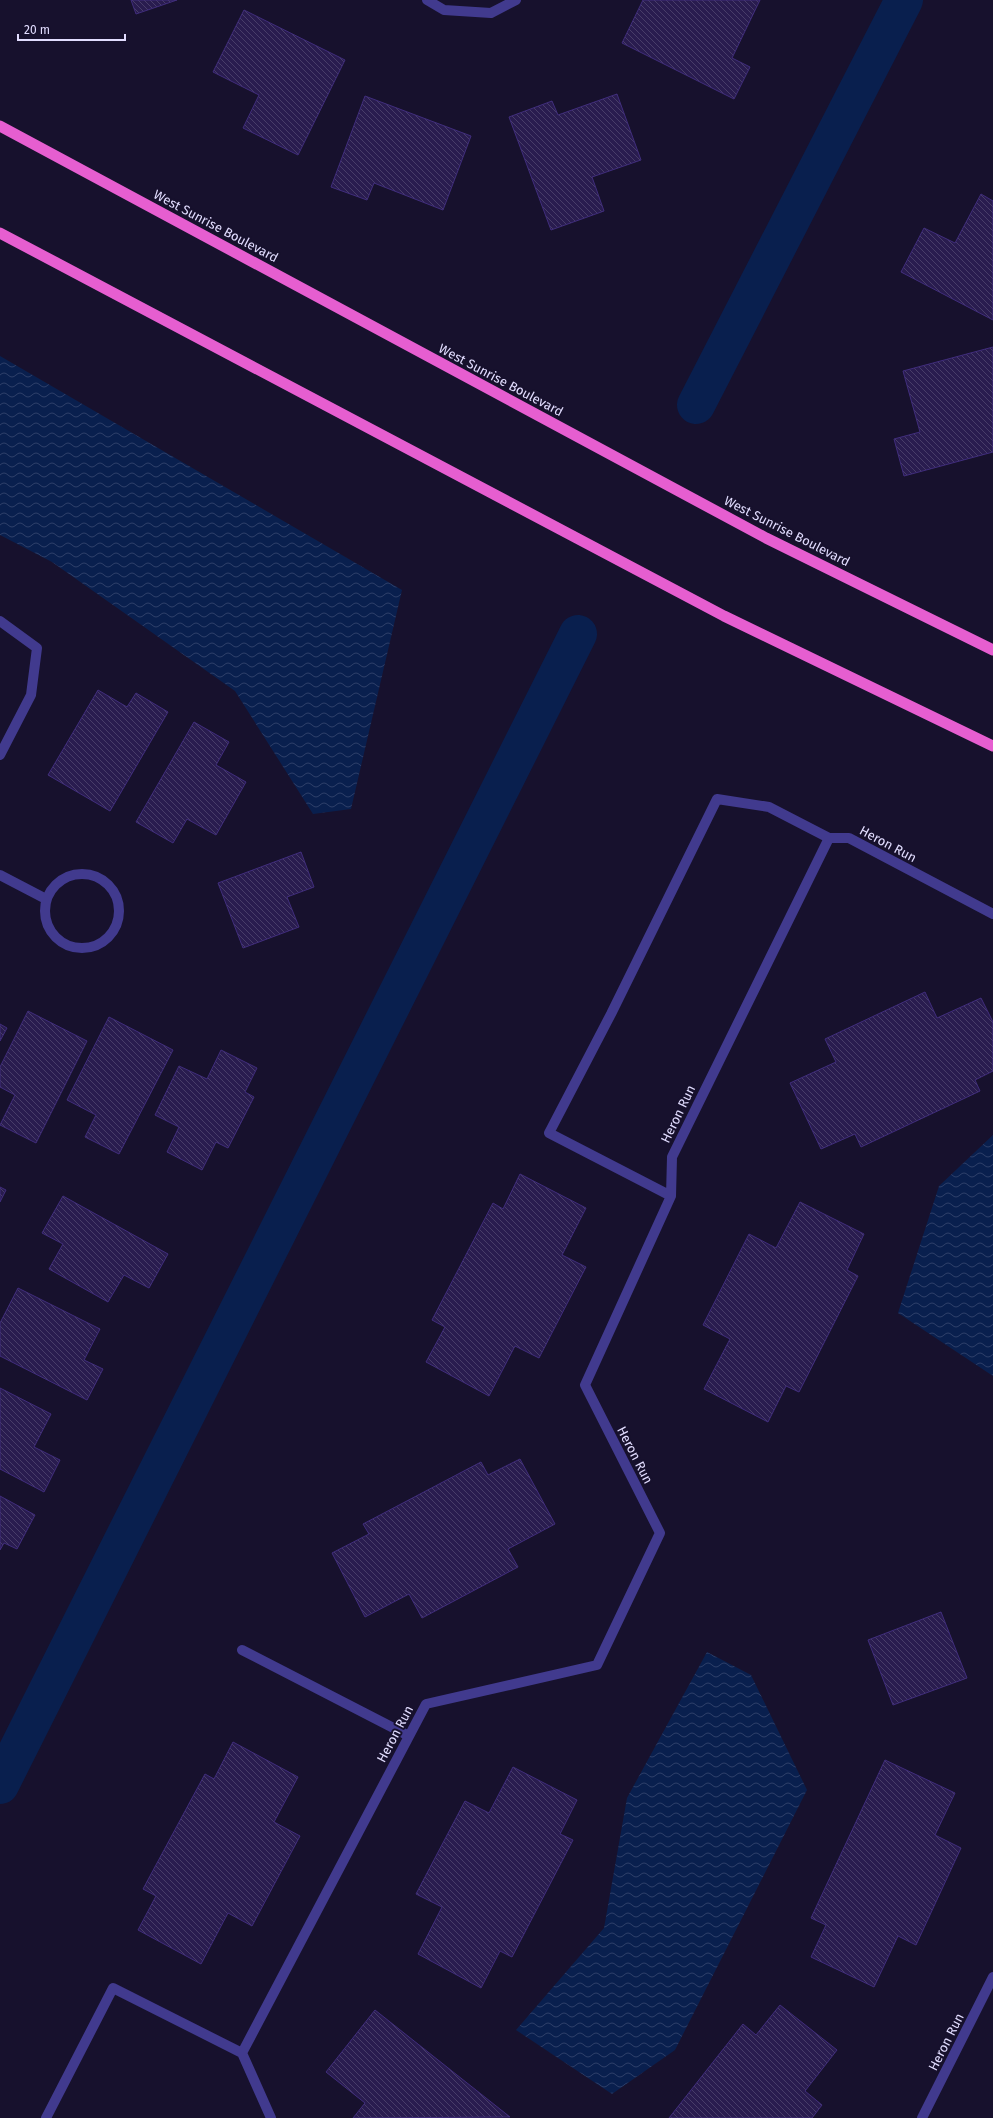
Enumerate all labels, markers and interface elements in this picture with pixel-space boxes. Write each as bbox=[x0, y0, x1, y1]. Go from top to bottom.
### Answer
scale bar bbox=[18, 16, 125, 42]
text: 20 m bbox=[24, 23, 50, 37]
street label: West Sunrise Boulevard bbox=[151, 187, 281, 265]
street label: West Sunrise Boulevard bbox=[436, 341, 566, 419]
street label: West Sunrise Boulevard bbox=[722, 493, 852, 569]
street label: Heron Run bbox=[857, 823, 919, 865]
street label: Heron Run bbox=[658, 1083, 698, 1145]
street label: Heron Run bbox=[614, 1424, 656, 1486]
street label: Heron Run bbox=[374, 1703, 416, 1765]
street label: Heron Run bbox=[925, 2011, 967, 2073]

